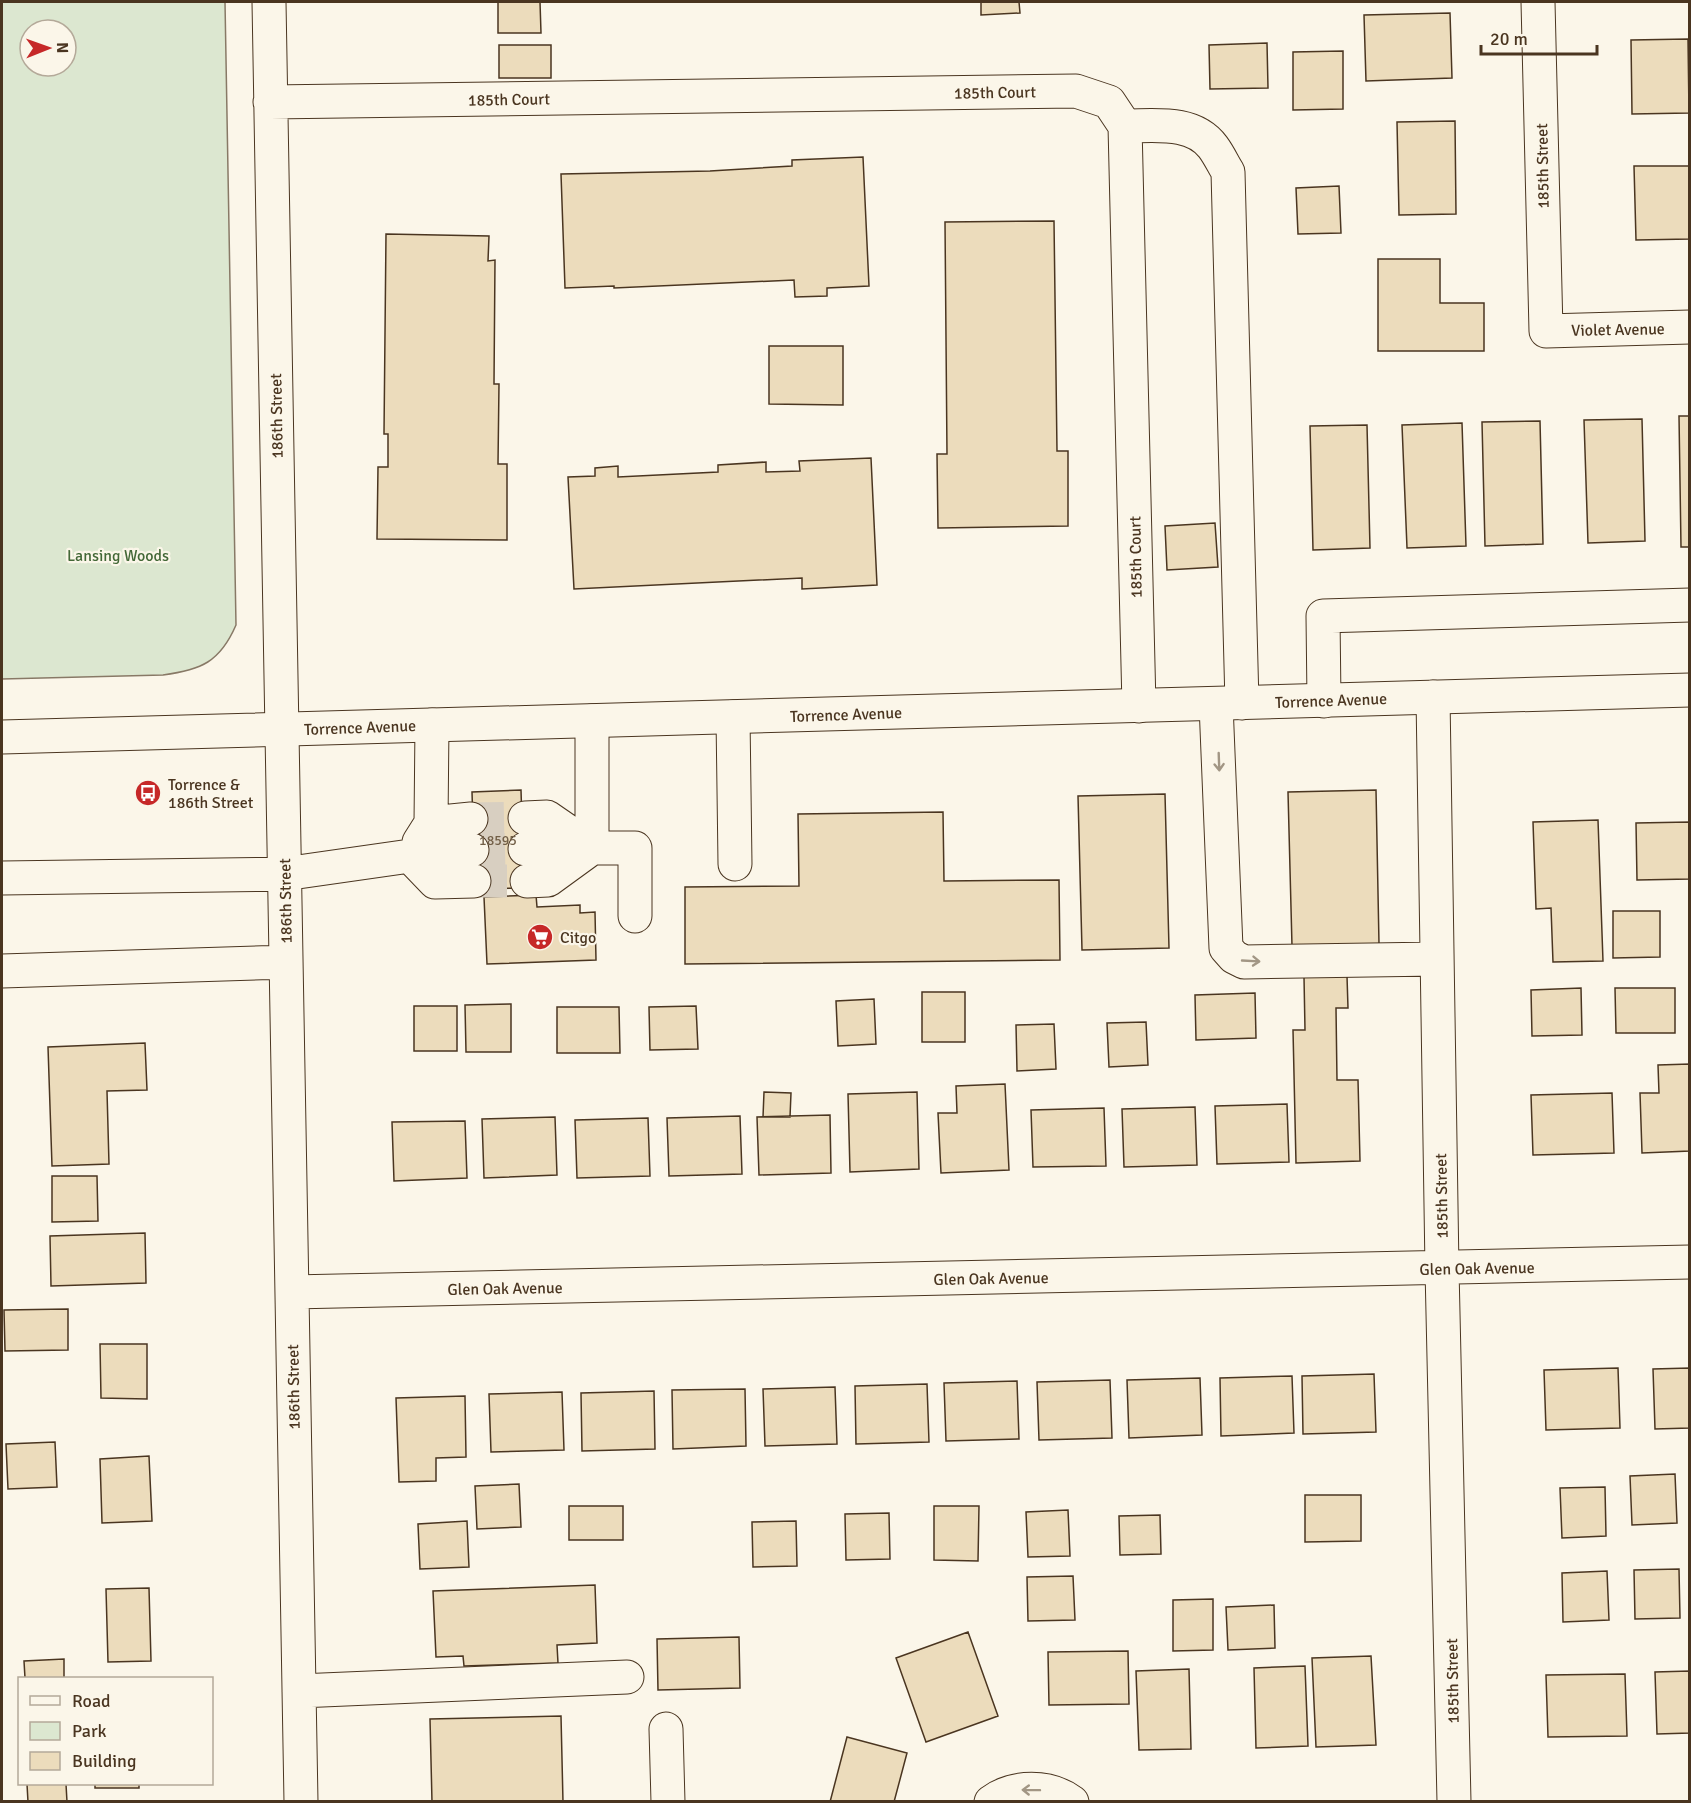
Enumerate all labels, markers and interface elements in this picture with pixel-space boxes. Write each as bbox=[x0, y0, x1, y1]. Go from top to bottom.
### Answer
north arrow bbox=[18, 18, 78, 78]
scale bar bbox=[1481, 18, 1596, 56]
text: 20 m bbox=[1490, 28, 1528, 50]
text: N bbox=[52, 42, 72, 53]
street label: 185th Court bbox=[954, 82, 1037, 104]
street label: 185th Court bbox=[468, 89, 551, 111]
street label: 185th Street bbox=[1532, 123, 1554, 209]
street label: Violet Avenue bbox=[1571, 319, 1665, 341]
street label: 186th Street bbox=[266, 373, 288, 459]
street label: 185th Court bbox=[1125, 515, 1147, 598]
park label: Lansing Woods bbox=[67, 546, 169, 566]
street label: Torrence Avenue bbox=[1275, 689, 1387, 713]
street label: Torrence Avenue bbox=[790, 703, 902, 727]
street label: Torrence Avenue bbox=[304, 716, 416, 740]
one-way arrow bbox=[1213, 752, 1224, 772]
place label: Torrence & 186th Street bbox=[168, 775, 254, 813]
bus stop icon: Torrence & 186th Street bbox=[133, 778, 163, 808]
house number: 18595 bbox=[479, 832, 517, 849]
street label: 186th Street bbox=[275, 858, 297, 944]
supermarket icon: Citgo bbox=[525, 922, 555, 952]
place label: Citgo bbox=[560, 928, 596, 948]
one-way arrow bbox=[1241, 956, 1260, 967]
street label: 185th Street bbox=[1431, 1153, 1453, 1239]
street label: Glen Oak Avenue bbox=[1419, 1258, 1535, 1280]
street label: Glen Oak Avenue bbox=[933, 1268, 1049, 1290]
street label: Glen Oak Avenue bbox=[447, 1278, 563, 1300]
street label: 186th Street bbox=[283, 1344, 305, 1430]
street label: 185th Street bbox=[1442, 1638, 1464, 1724]
legend bbox=[18, 1677, 213, 1785]
text: Road bbox=[72, 1690, 111, 1712]
text: Park bbox=[72, 1720, 107, 1742]
text: Building bbox=[72, 1750, 136, 1772]
one-way arrow bbox=[1022, 1784, 1042, 1796]

